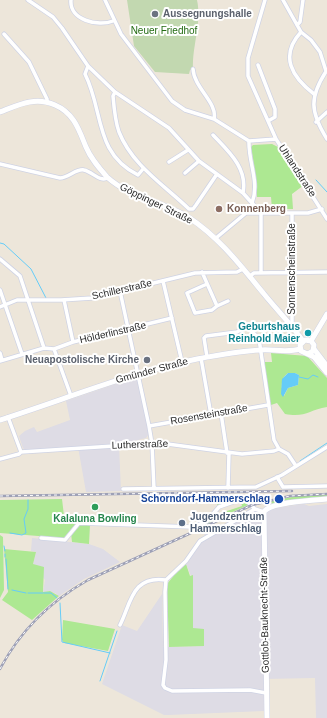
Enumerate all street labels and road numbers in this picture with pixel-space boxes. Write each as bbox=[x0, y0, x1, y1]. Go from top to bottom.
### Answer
street label: Uhlandstraße bbox=[276, 143, 318, 199]
street label: Göppinger Straße bbox=[118, 181, 194, 227]
street label: Sonnenscheinstraße bbox=[286, 223, 298, 315]
street label: Schillerstraße bbox=[91, 277, 153, 303]
street label: Hölderlinstraße bbox=[79, 320, 147, 346]
street label: Gmünder Straße bbox=[114, 356, 190, 386]
street label: Rosensteinstraße bbox=[169, 402, 249, 428]
street label: Lutherstraße bbox=[111, 438, 169, 452]
street label: Gottlob-Bauknecht-Straße bbox=[258, 557, 272, 673]

